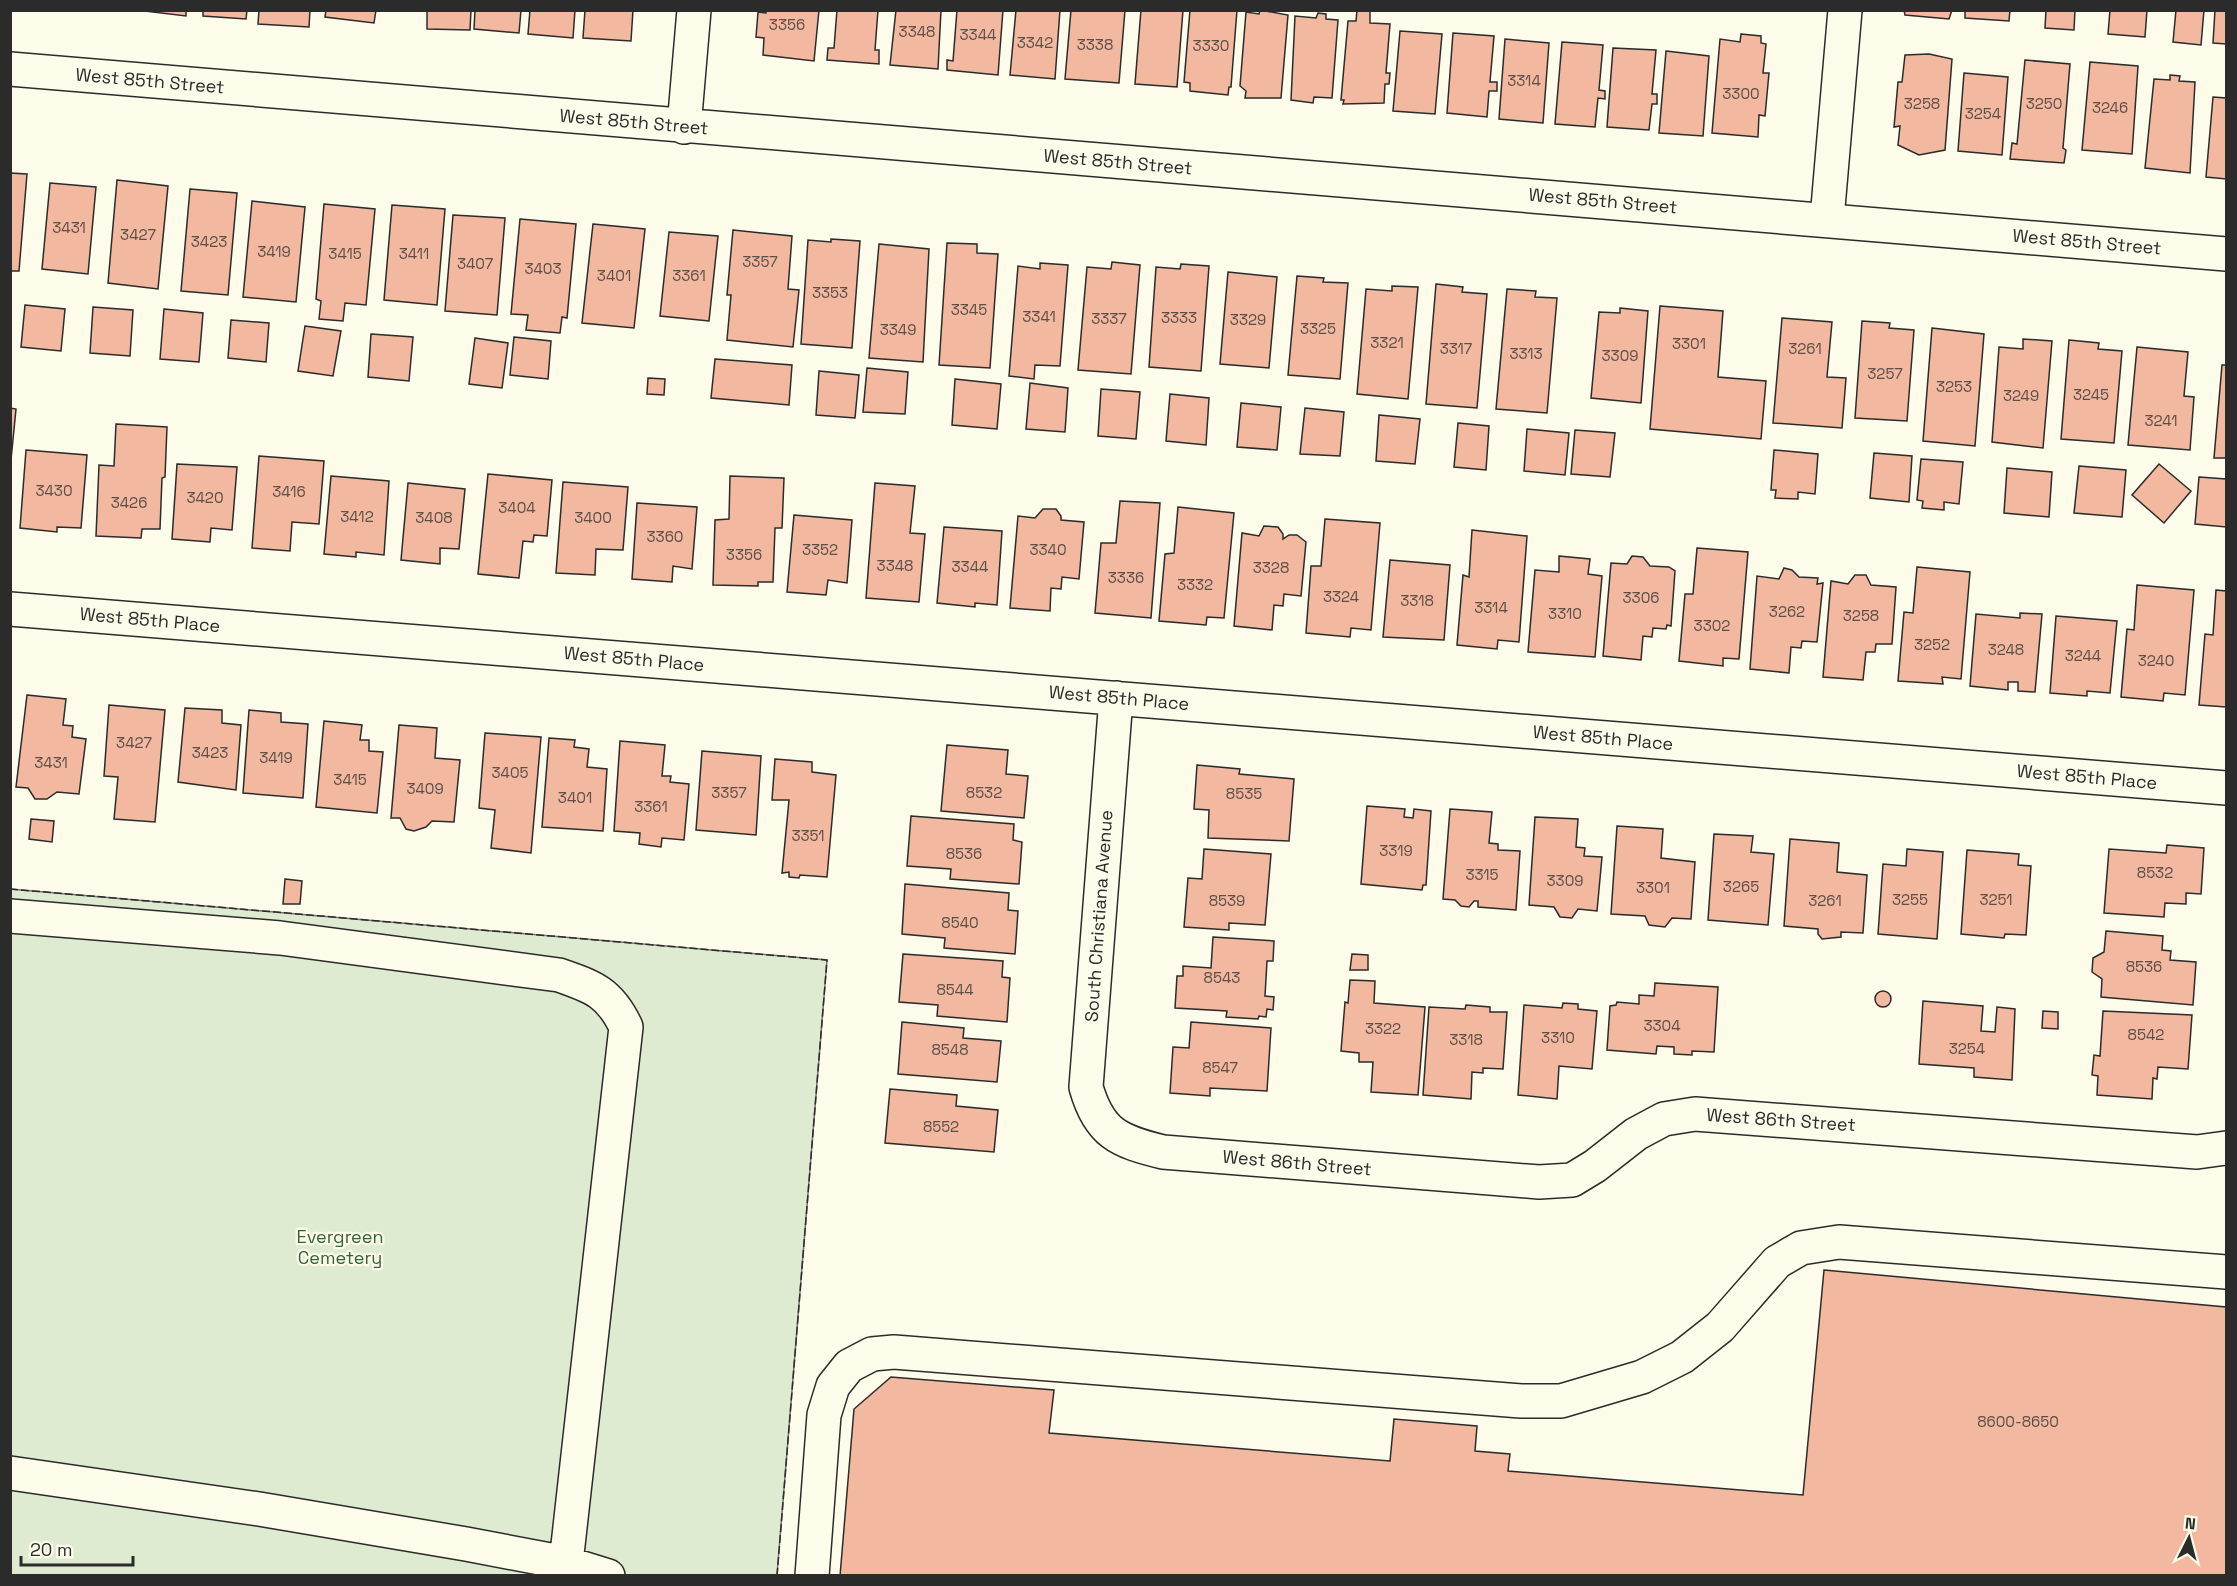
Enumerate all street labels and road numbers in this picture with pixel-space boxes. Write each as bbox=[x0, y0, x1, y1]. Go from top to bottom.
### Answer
street label: West 85th Street bbox=[75, 63, 225, 98]
street label: West 85th Street bbox=[559, 104, 709, 139]
street label: West 85th Street bbox=[1043, 144, 1193, 179]
street label: West 85th Street bbox=[1528, 183, 1678, 218]
street label: West 85th Street bbox=[2012, 224, 2162, 259]
street label: West 85th Place bbox=[79, 602, 221, 637]
street label: West 85th Place bbox=[563, 641, 705, 676]
street label: West 85th Place bbox=[1048, 680, 1190, 715]
street label: West 85th Place bbox=[1532, 720, 1674, 755]
street label: West 85th Place bbox=[2016, 759, 2158, 794]
street label: South Christiana Avenue bbox=[1080, 809, 1117, 1023]
street label: West 86th Street bbox=[1706, 1103, 1856, 1136]
street label: West 86th Street bbox=[1222, 1145, 1373, 1180]

